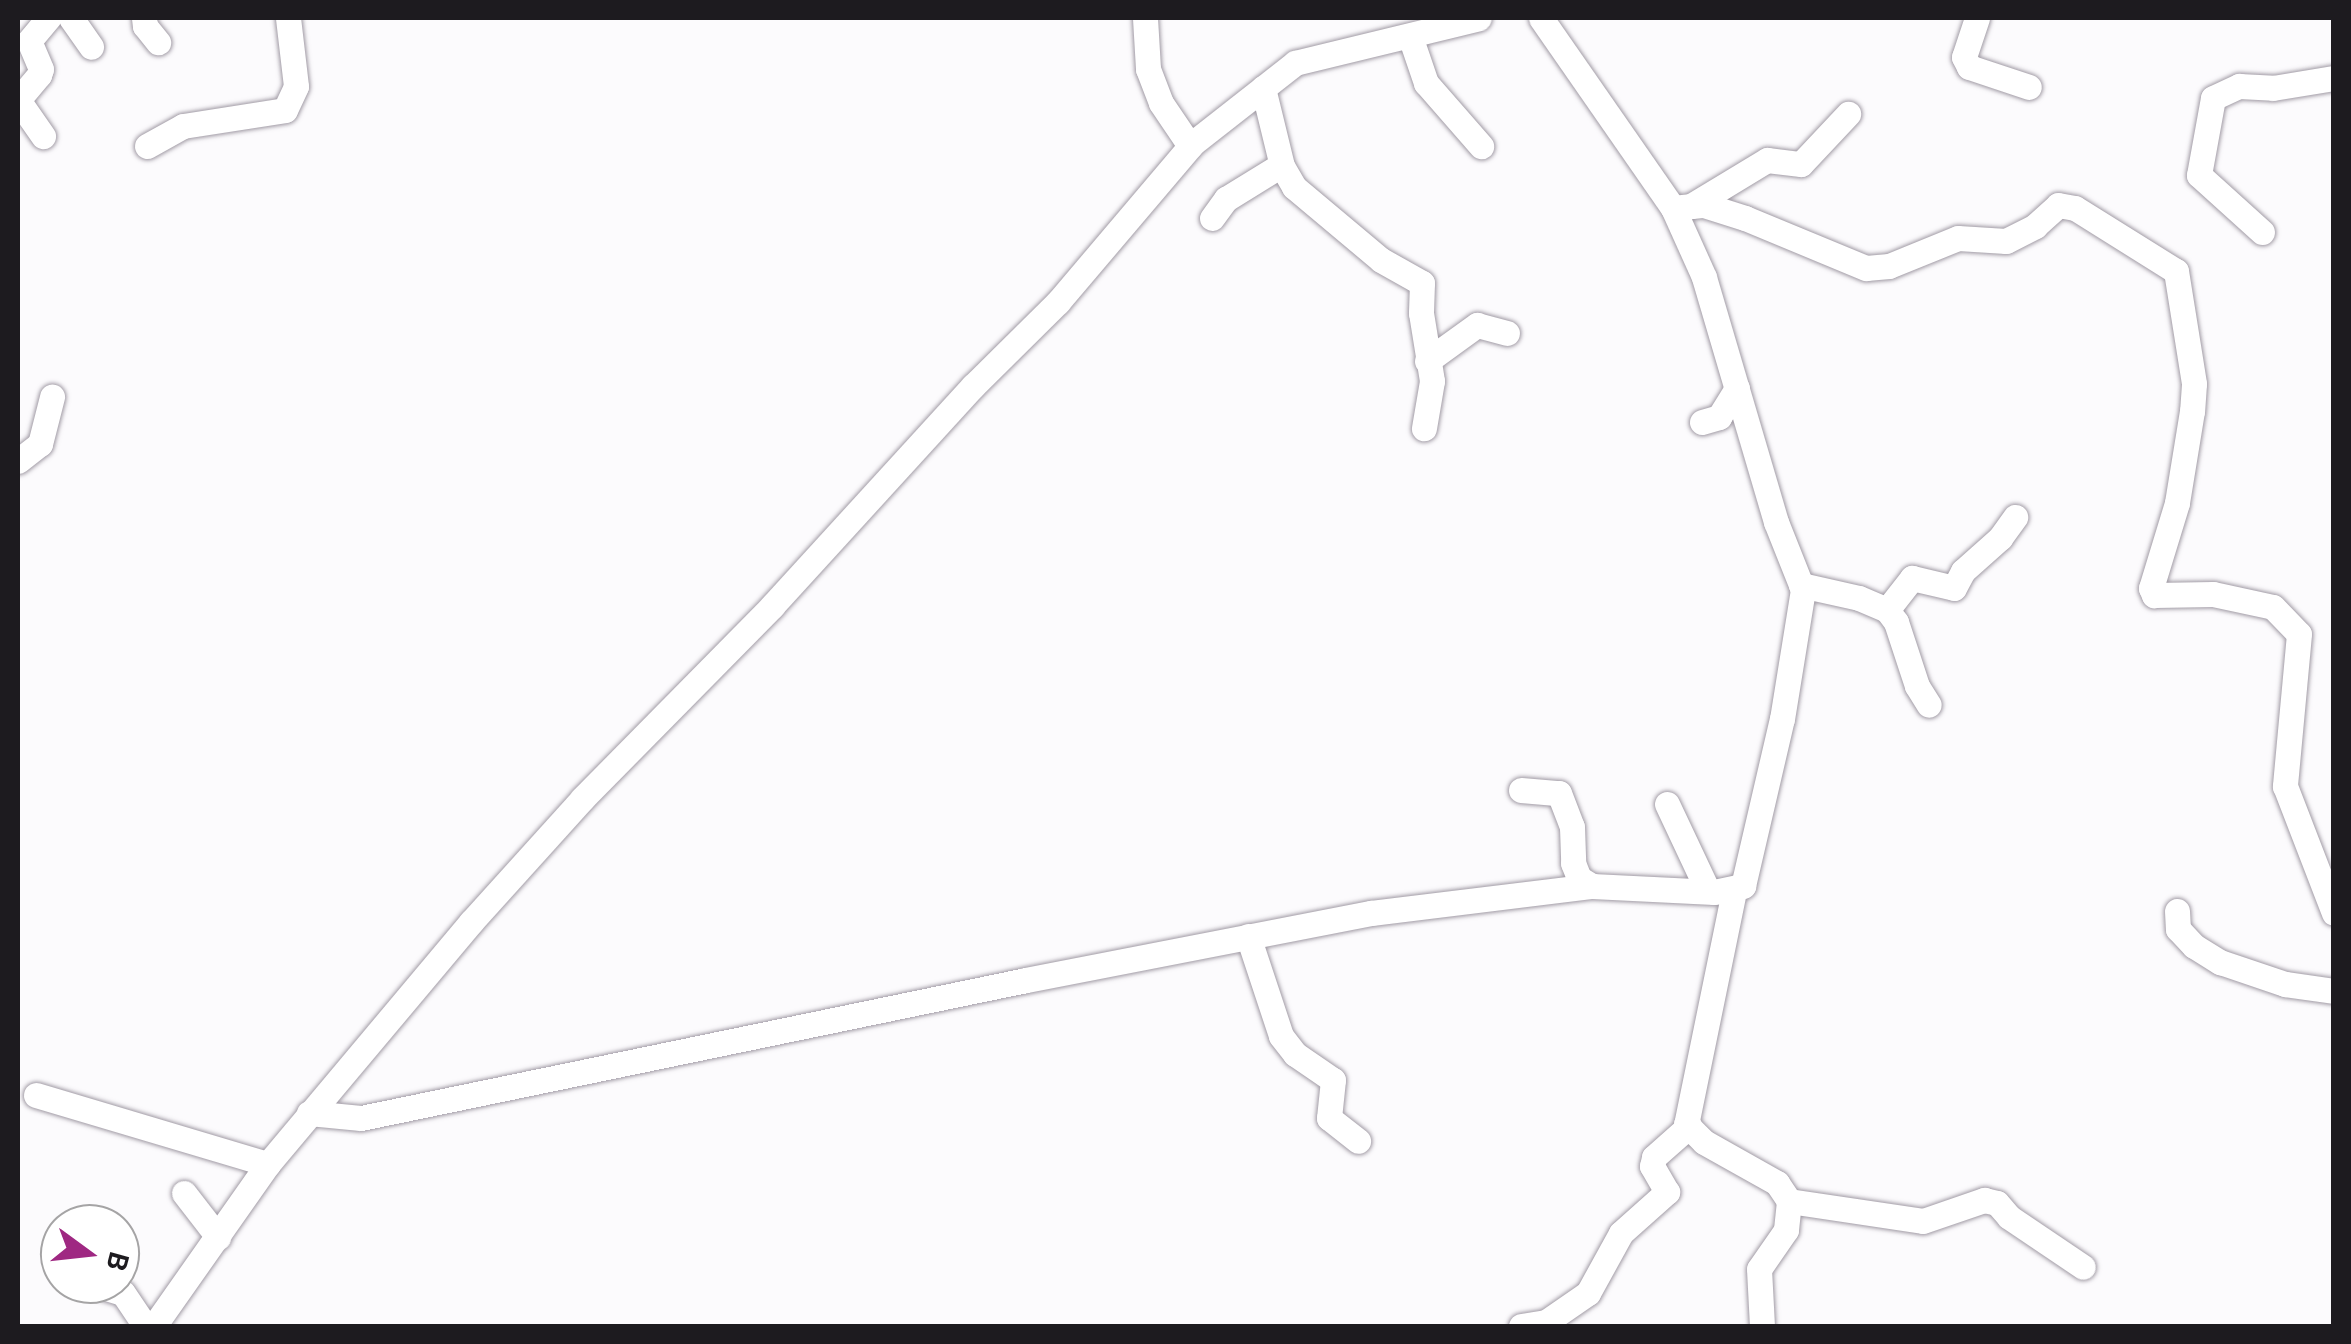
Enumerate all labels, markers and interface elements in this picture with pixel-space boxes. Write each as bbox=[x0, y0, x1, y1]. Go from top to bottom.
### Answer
north arrow bbox=[40, 1204, 140, 1304]
text: B bbox=[97, 1248, 138, 1275]

